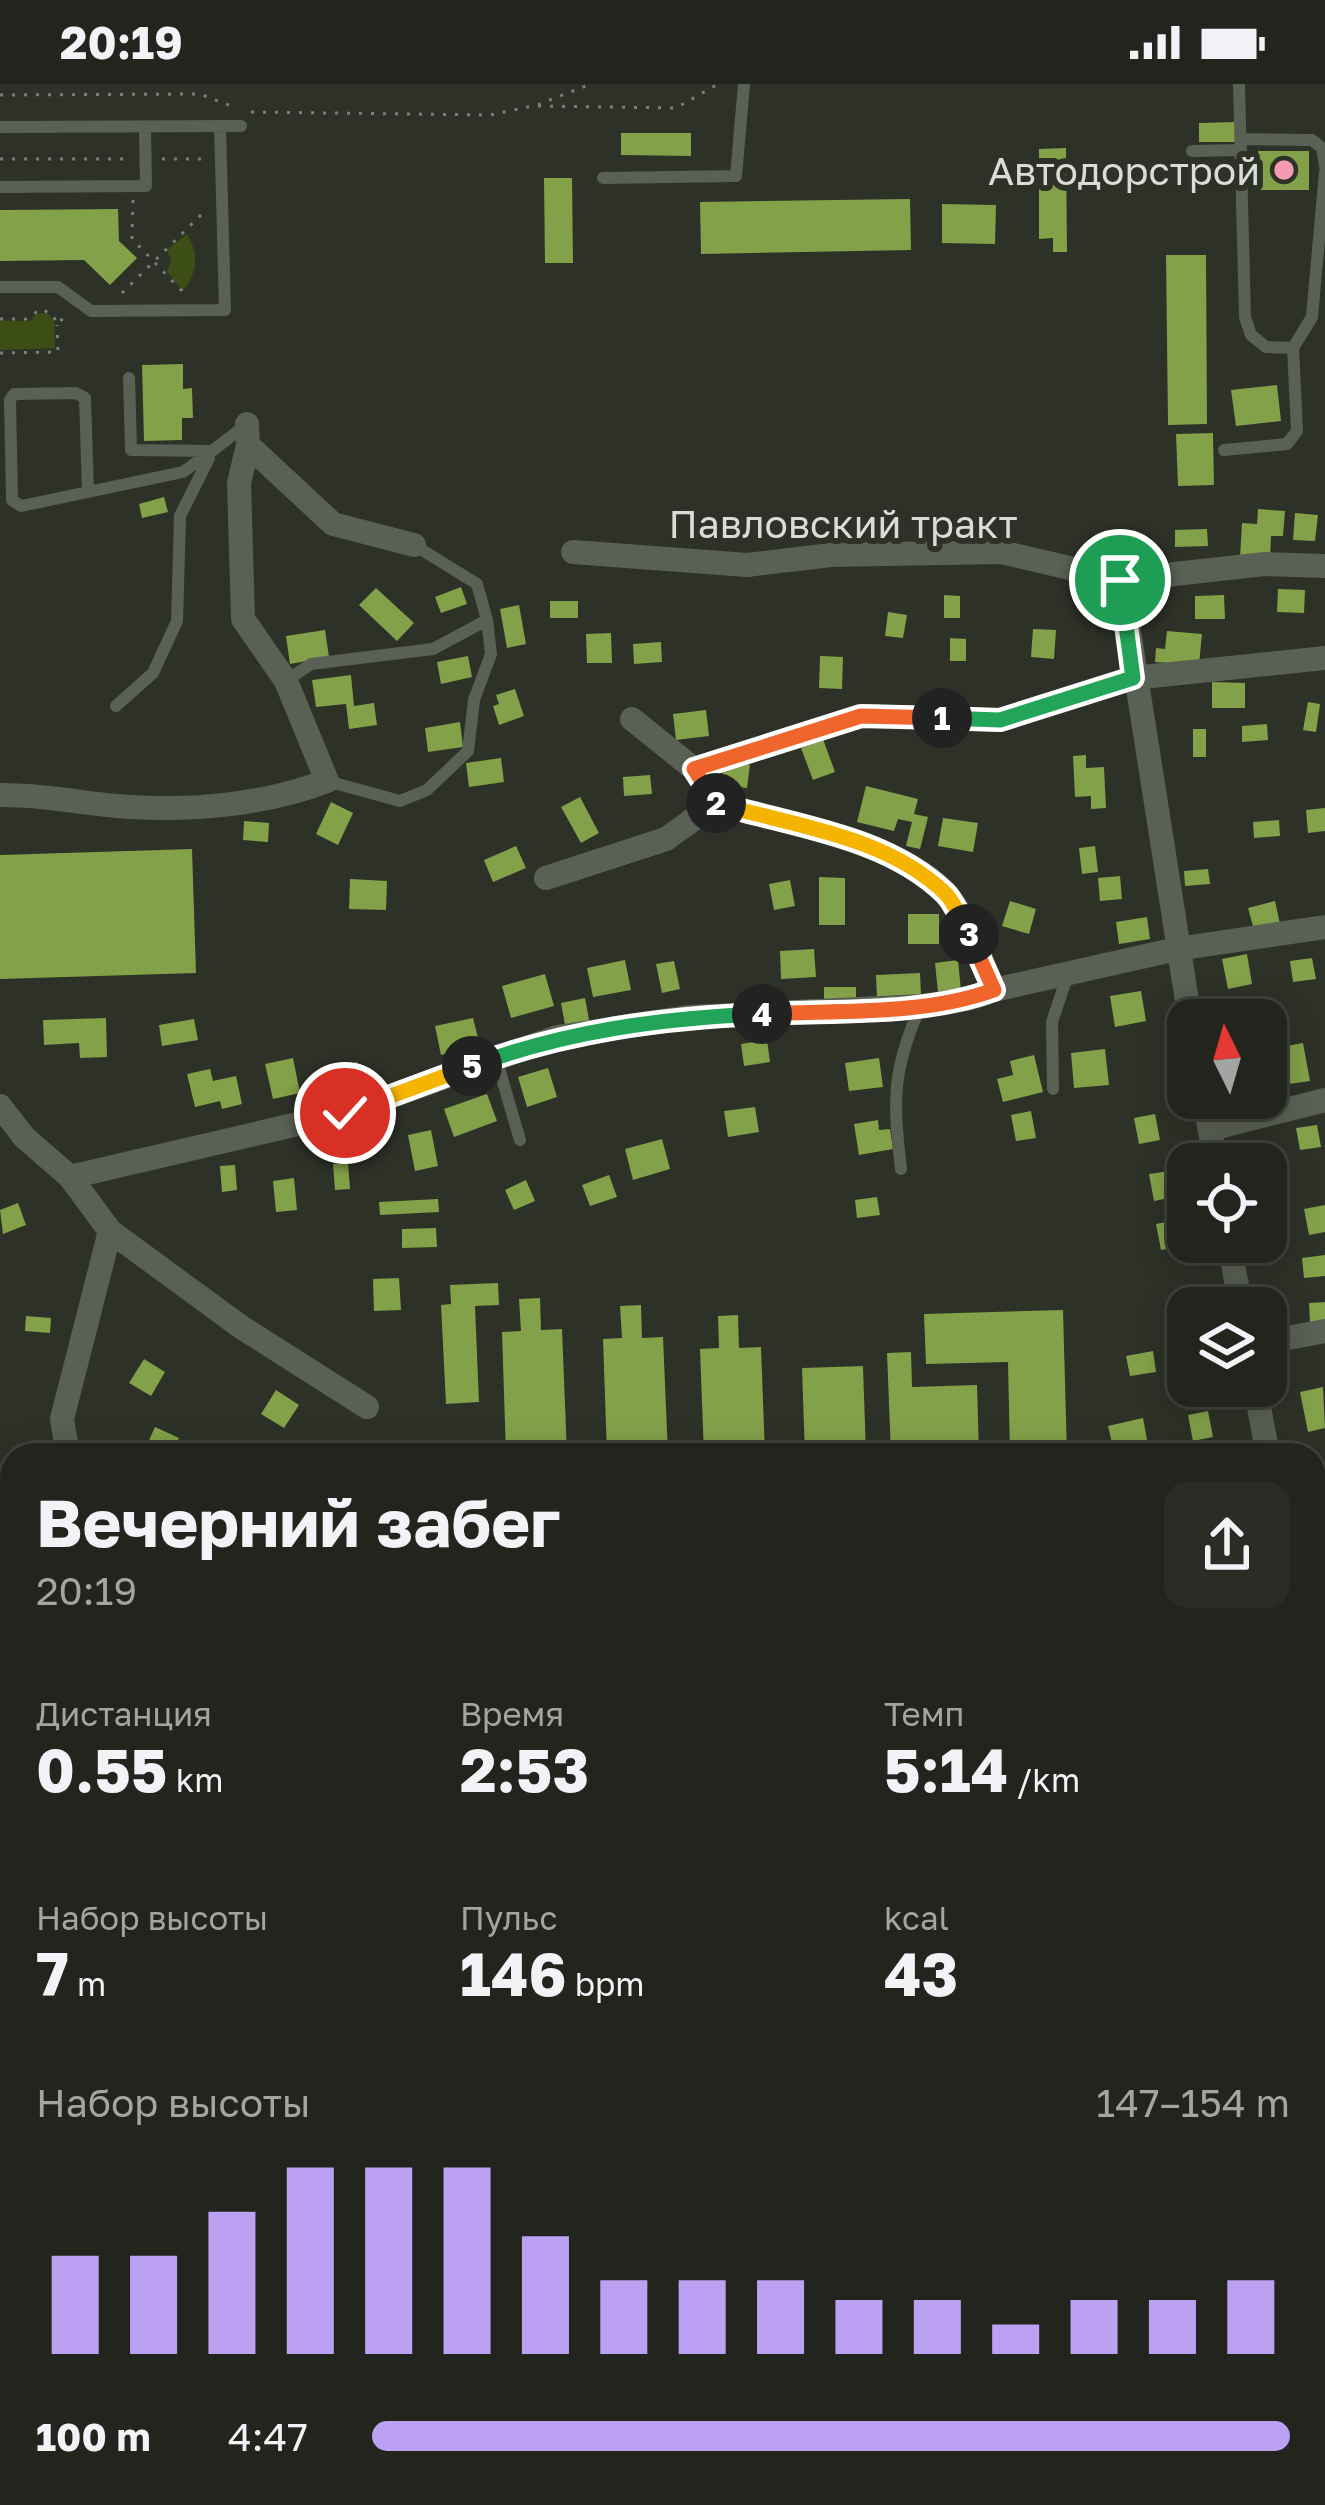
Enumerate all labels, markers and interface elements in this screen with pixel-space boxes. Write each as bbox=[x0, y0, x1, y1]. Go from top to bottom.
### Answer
text: 20:19 bbox=[60, 15, 183, 69]
place label: Автодорстрой bbox=[988, 147, 1260, 194]
marker: Автодорстрой bbox=[1271, 157, 1297, 183]
street label: Павловский тракт bbox=[668, 500, 1018, 547]
pin bbox=[1069, 529, 1171, 631]
icon: arrive bbox=[1087, 547, 1153, 613]
pin: 1 bbox=[912, 688, 972, 748]
text: 1 bbox=[934, 698, 951, 737]
pin: 2 bbox=[686, 773, 746, 833]
text: 2 bbox=[706, 783, 726, 822]
pin: 3 bbox=[939, 904, 999, 964]
text: 3 bbox=[959, 914, 979, 953]
pin: 4 bbox=[732, 984, 792, 1044]
text: 4 bbox=[752, 994, 772, 1033]
north arrow bbox=[1167, 999, 1287, 1119]
map controls bbox=[1167, 999, 1287, 1407]
pin: 5 bbox=[442, 1036, 502, 1096]
text: 5 bbox=[462, 1046, 482, 1085]
pin bbox=[294, 1062, 396, 1164]
icon: check bbox=[312, 1080, 378, 1146]
button: locate bbox=[1167, 1143, 1287, 1263]
button: layers bbox=[1167, 1287, 1287, 1407]
text: Вечерний забег bbox=[36, 1482, 561, 1562]
button: share bbox=[1164, 1482, 1290, 1608]
text: 20:19 bbox=[36, 1567, 137, 1614]
text: Дистанция bbox=[36, 1694, 212, 1733]
text: Время bbox=[460, 1694, 564, 1733]
text: Темп bbox=[884, 1694, 964, 1733]
text: 0.55 bbox=[36, 1733, 167, 1805]
text: 2:53 bbox=[460, 1733, 589, 1805]
text: 5:14 bbox=[884, 1733, 1008, 1805]
text: km bbox=[167, 1760, 224, 1799]
text: /km bbox=[1008, 1760, 1080, 1799]
text: Набор высоты bbox=[36, 1898, 268, 1937]
text: Пульс bbox=[460, 1898, 558, 1937]
text: kcal bbox=[884, 1898, 949, 1937]
text: 7 bbox=[36, 1937, 69, 2009]
text: 146 bbox=[460, 1937, 567, 2009]
text: 43 bbox=[884, 1937, 958, 2009]
text: m bbox=[69, 1964, 106, 2003]
text: bpm bbox=[567, 1964, 645, 2003]
text: Набор высоты bbox=[36, 2079, 310, 2126]
text: 147–154 m bbox=[1096, 2079, 1290, 2126]
text: 100 m bbox=[36, 2413, 151, 2460]
text: 4:47 bbox=[228, 2413, 308, 2460]

